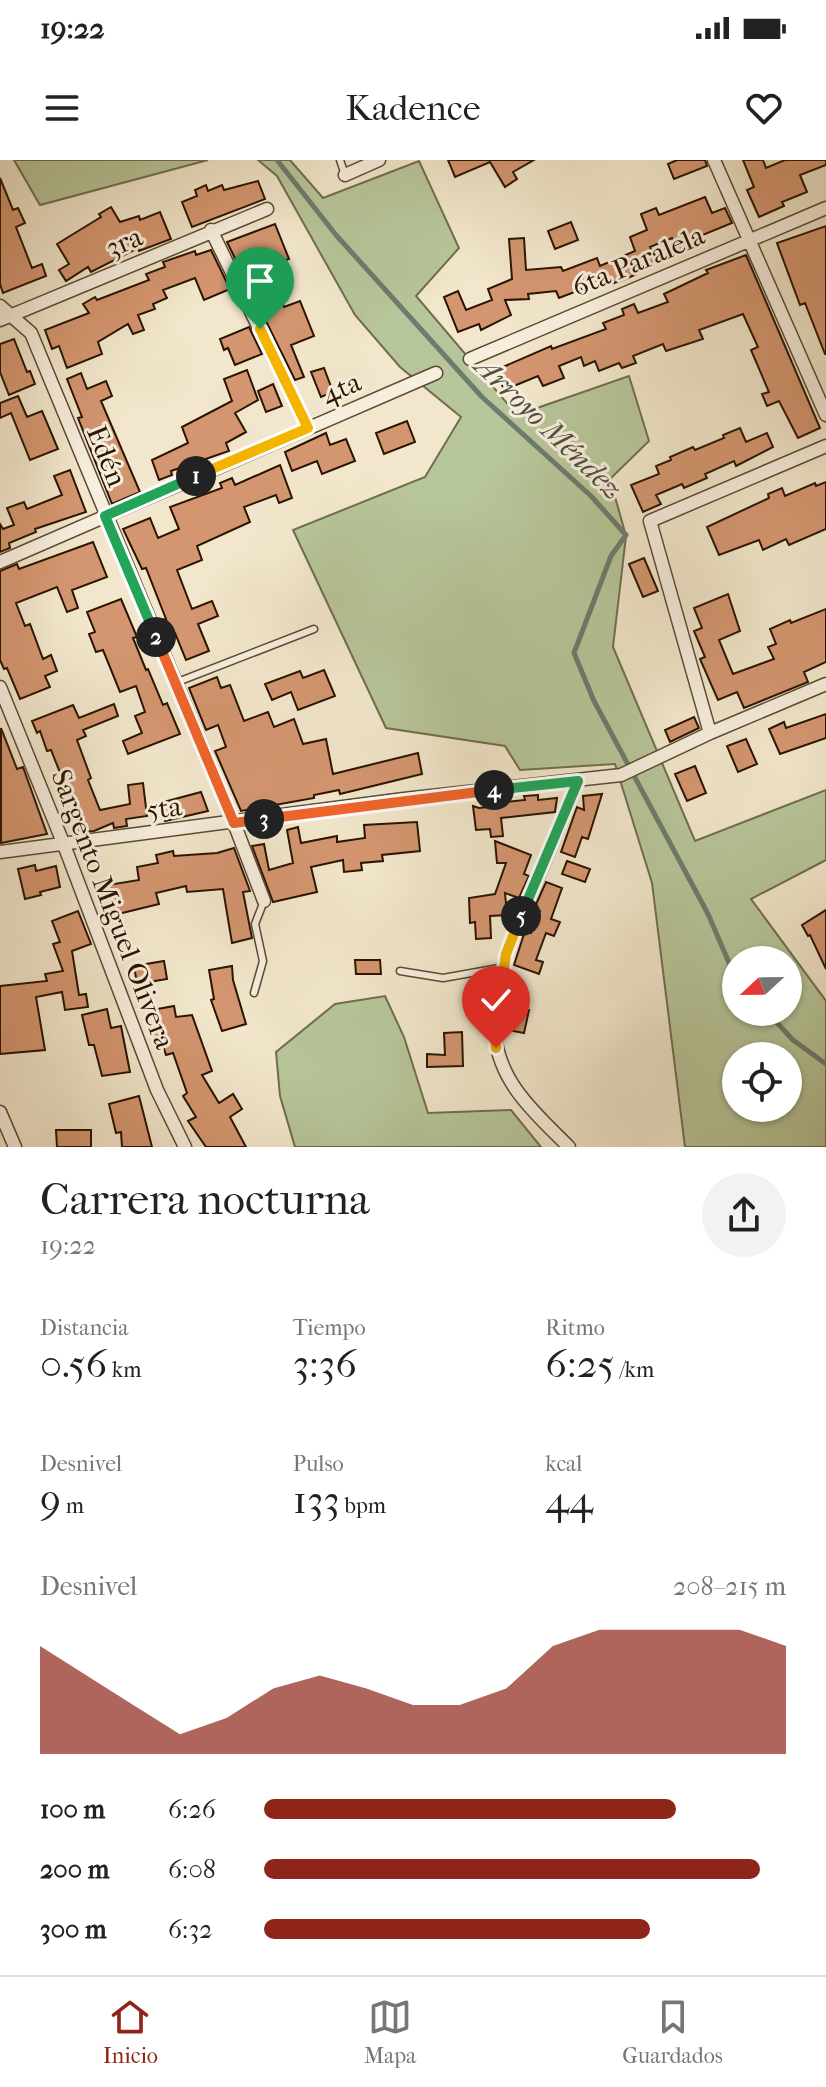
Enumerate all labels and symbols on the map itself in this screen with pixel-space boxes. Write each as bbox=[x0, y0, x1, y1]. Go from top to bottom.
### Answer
street label: 6ta Paralela bbox=[567, 218, 710, 304]
street label: 3ra bbox=[101, 219, 148, 264]
pin bbox=[226, 247, 294, 329]
water label: Arroyo Méndez bbox=[465, 346, 630, 507]
street label: 4ta bbox=[316, 365, 367, 411]
street label: Edén bbox=[80, 421, 134, 491]
pin: 1 bbox=[176, 456, 216, 496]
pin: 2 bbox=[136, 617, 176, 657]
street label: Sargento Miguel Olivera bbox=[44, 765, 182, 1054]
pin: 4 bbox=[474, 770, 514, 810]
street label: 5ta bbox=[145, 789, 184, 827]
pin: 3 bbox=[244, 799, 284, 839]
pin: 5 bbox=[501, 896, 541, 936]
north arrow bbox=[722, 946, 802, 1026]
pin bbox=[462, 966, 530, 1048]

